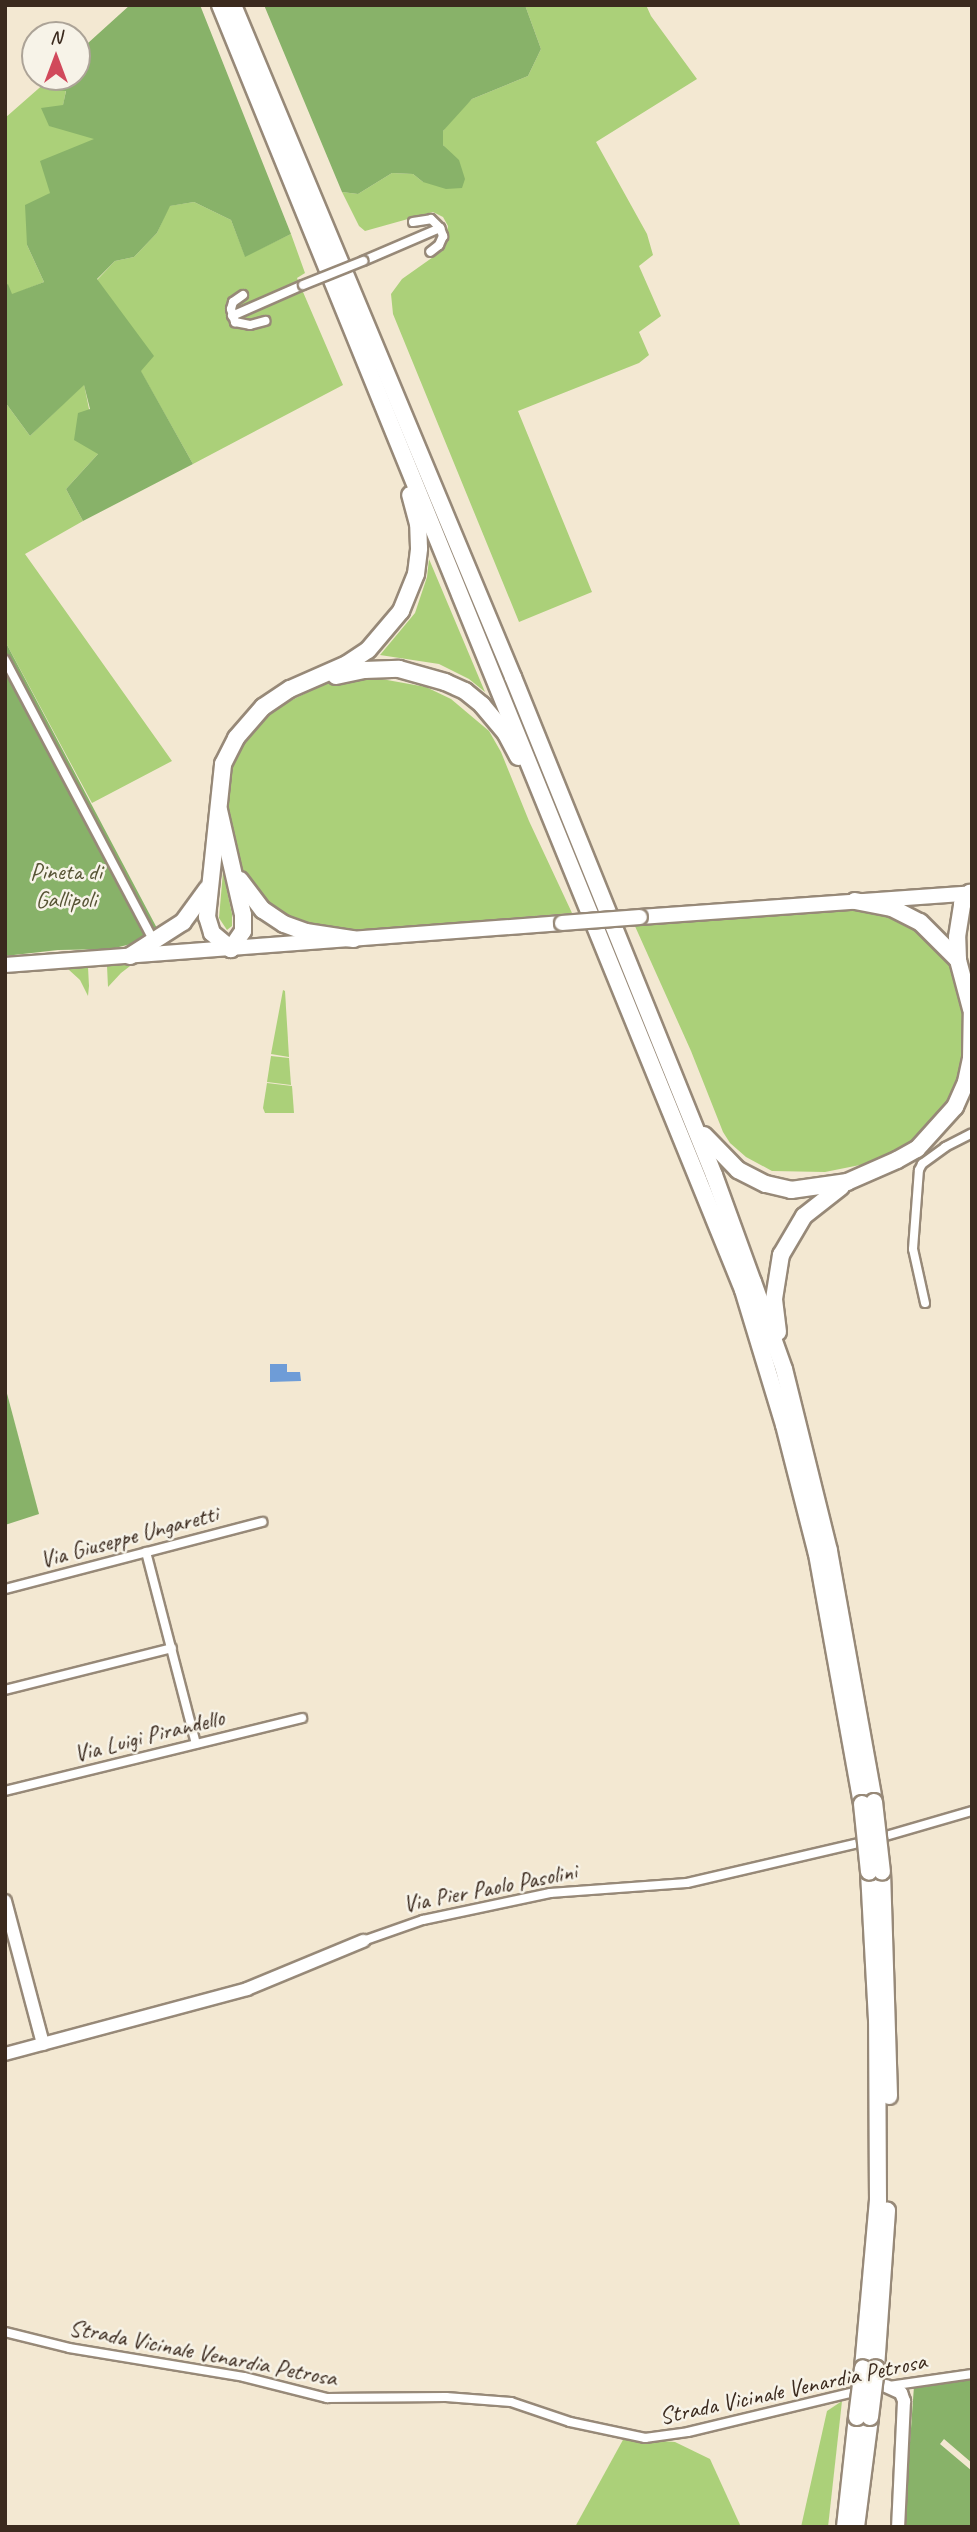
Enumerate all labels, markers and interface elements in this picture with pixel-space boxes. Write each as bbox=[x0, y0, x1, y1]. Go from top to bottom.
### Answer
north arrow bbox=[21, 21, 91, 91]
text: N bbox=[50, 25, 62, 49]
park label: Pineta di Gallipoli bbox=[30, 858, 102, 914]
street label: Via Giuseppe Ungaretti bbox=[37, 1499, 221, 1575]
street label: Via Luigi Pirandello bbox=[72, 1704, 226, 1768]
street label: Via Pier Paolo Pasolini bbox=[400, 1857, 580, 1919]
street label: Strada Vicinale Venardia Petrosa bbox=[67, 2313, 339, 2393]
street label: Strada Vicinale Venardia Petrosa bbox=[657, 2347, 929, 2431]

